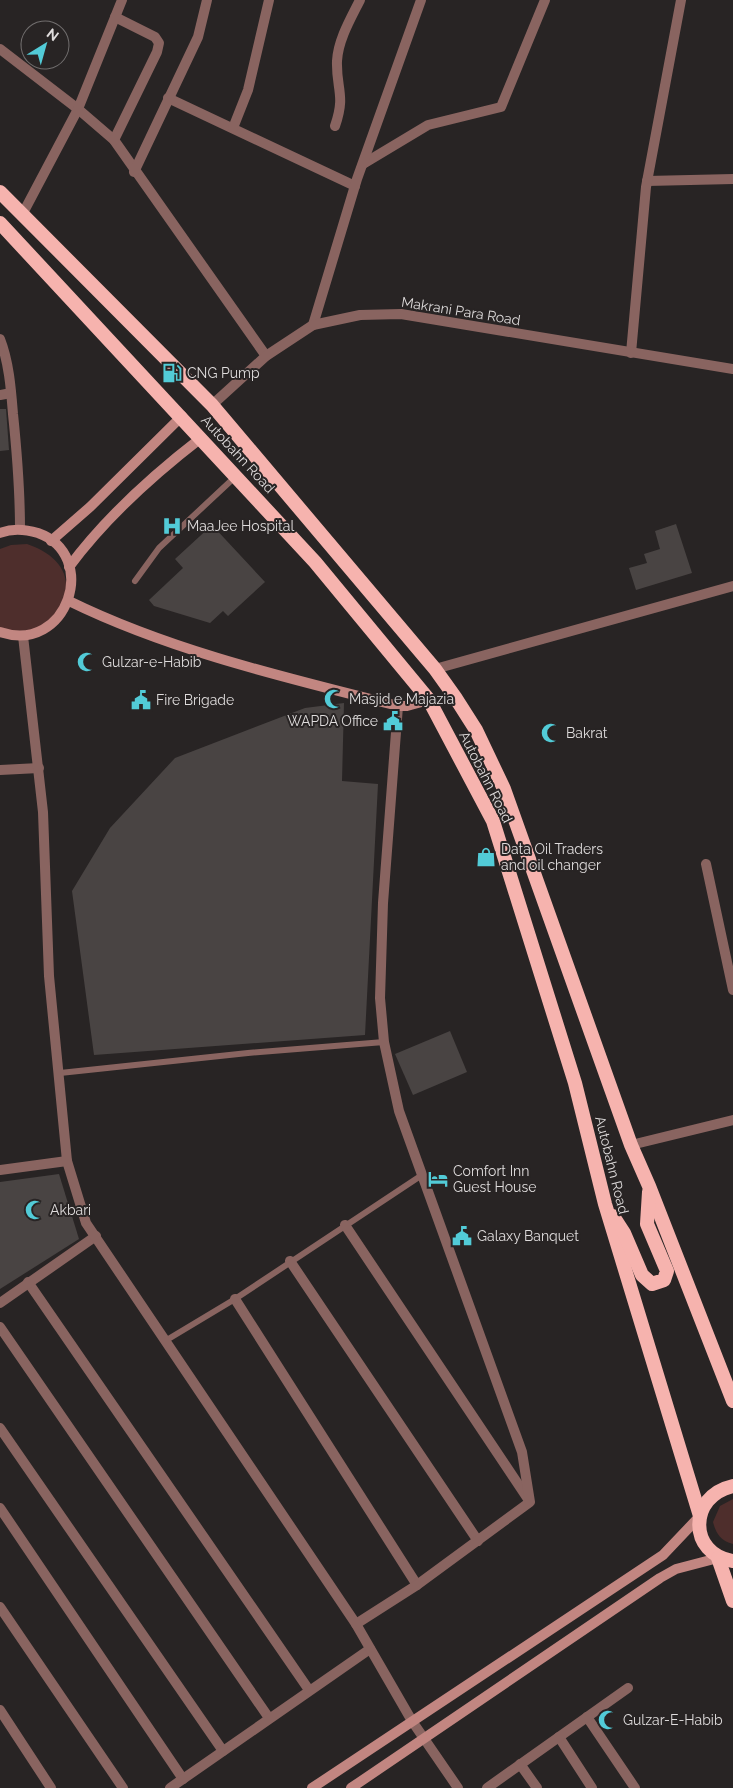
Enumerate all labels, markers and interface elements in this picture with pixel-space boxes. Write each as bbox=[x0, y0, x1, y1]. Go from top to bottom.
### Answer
north arrow bbox=[20, 20, 70, 70]
text: N bbox=[44, 25, 62, 44]
street label: Makrani Para Road bbox=[400, 294, 522, 328]
fuel station icon: CNG Pump bbox=[161, 362, 183, 384]
place label: CNG Pump bbox=[187, 365, 260, 381]
street label: Autobahn Road bbox=[198, 412, 278, 496]
hospital icon: MaaJee Hospital bbox=[161, 515, 183, 537]
place label: MaaJee Hospital bbox=[187, 518, 294, 534]
mosque icon: Gulzar-e-Habib bbox=[76, 651, 98, 673]
place label: Gulzar-e-Habib bbox=[102, 654, 202, 670]
mosque icon: Masjid e Majazia bbox=[323, 688, 345, 710]
public building icon: Fire Brigade bbox=[130, 689, 152, 711]
place label: Masjid e Majazia bbox=[349, 691, 454, 707]
place label: Fire Brigade bbox=[156, 692, 234, 708]
public building icon: WAPDA Office bbox=[382, 710, 404, 732]
place label: WAPDA Office bbox=[287, 713, 378, 729]
mosque icon: Bakrat bbox=[540, 722, 562, 744]
place label: Bakrat bbox=[566, 725, 608, 741]
street label: Autobahn Road bbox=[456, 729, 516, 825]
place label: Data Oil Traders and oil changer bbox=[501, 841, 603, 873]
shop icon: Data Oil Traders and oil changer bbox=[475, 846, 497, 868]
street label: Autobahn Road bbox=[592, 1114, 632, 1216]
place label: Comfort Inn Guest House bbox=[453, 1163, 536, 1195]
hotel icon: Comfort Inn Guest House bbox=[427, 1168, 449, 1190]
mosque icon: Akbari bbox=[24, 1199, 46, 1221]
place label: Akbari bbox=[50, 1202, 91, 1218]
public building icon: Galaxy Banquet bbox=[451, 1225, 473, 1247]
place label: Galaxy Banquet bbox=[477, 1228, 579, 1244]
mosque icon: Gulzar-E-Habib bbox=[597, 1709, 619, 1731]
place label: Gulzar-E-Habib bbox=[623, 1712, 723, 1728]

